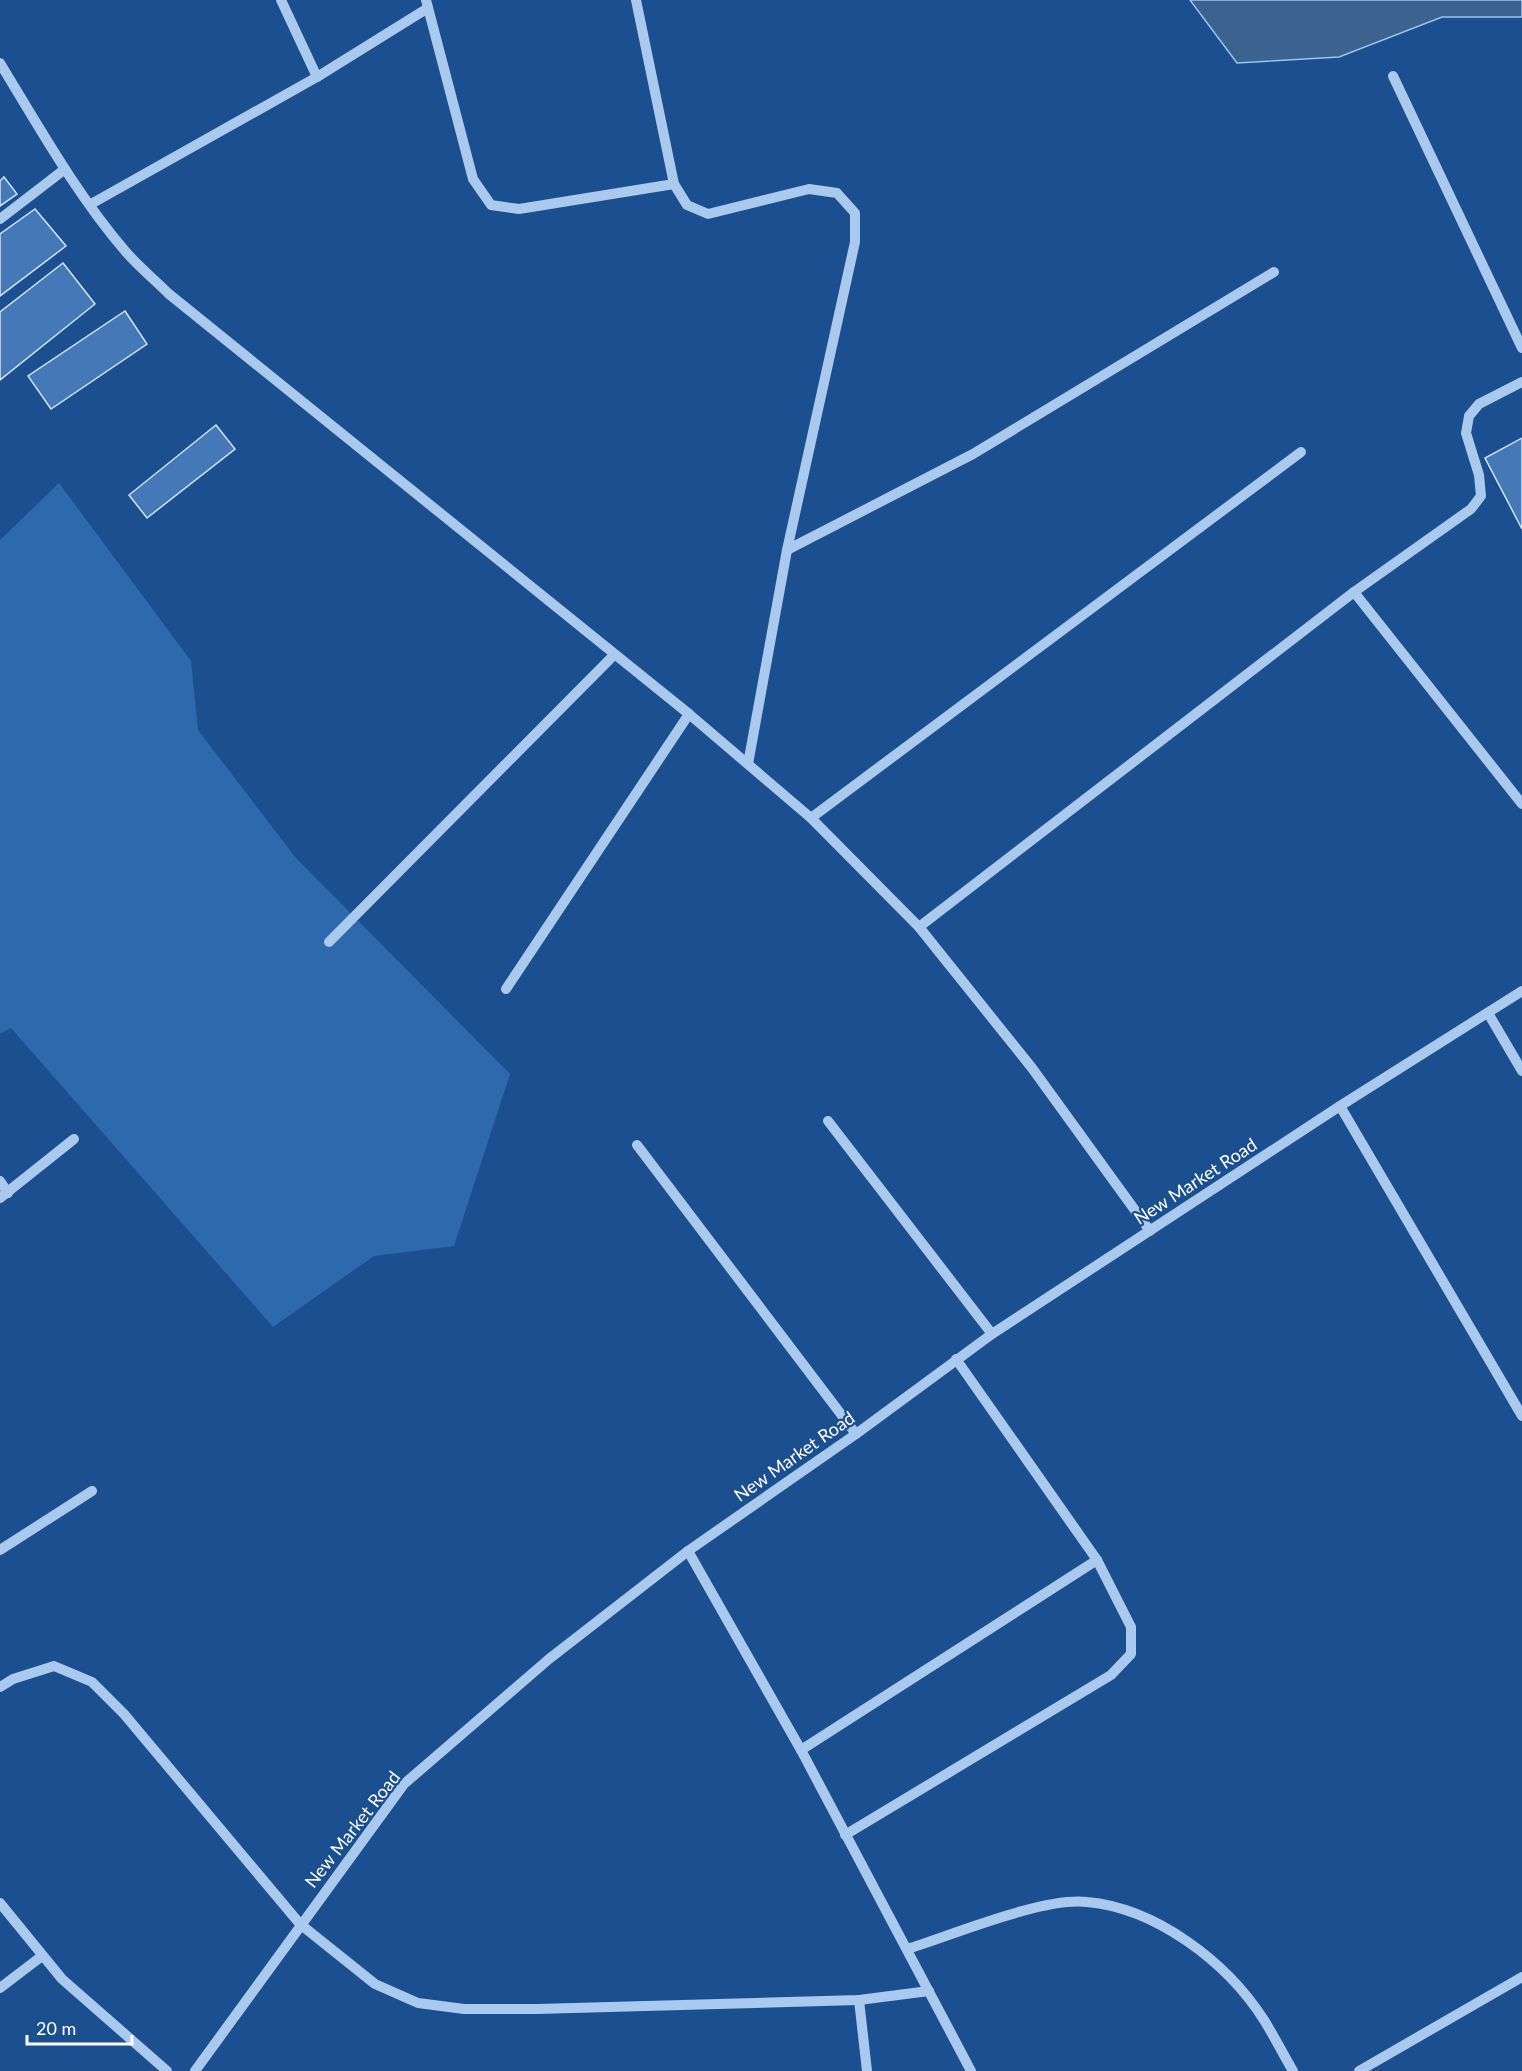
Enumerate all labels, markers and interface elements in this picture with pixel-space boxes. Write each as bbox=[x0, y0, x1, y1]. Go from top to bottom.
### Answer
street label: New Market Road bbox=[1129, 1133, 1261, 1229]
street label: New Market Road bbox=[729, 1406, 859, 1506]
street label: New Market Road bbox=[300, 1766, 404, 1892]
scale bar bbox=[27, 2008, 132, 2046]
text: 20 m bbox=[36, 2017, 76, 2039]

